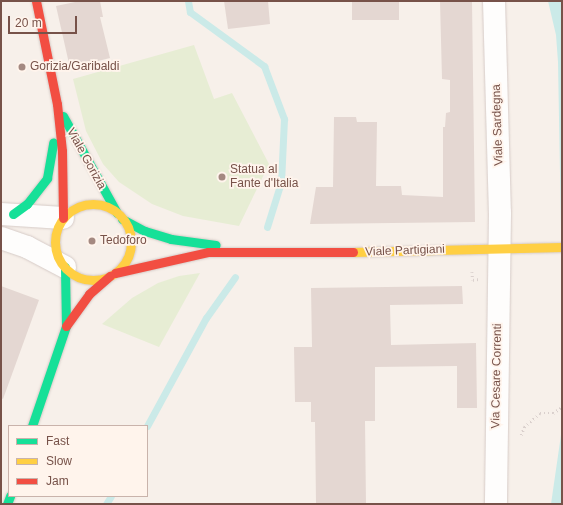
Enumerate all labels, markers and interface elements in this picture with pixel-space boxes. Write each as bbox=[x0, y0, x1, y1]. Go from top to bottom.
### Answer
scale bar bbox=[10, 8, 79, 34]
text: 20 m bbox=[15, 16, 42, 30]
place label: Gorizia/Garibaldi bbox=[30, 60, 119, 74]
marker: Gorizia/Garibaldi bbox=[17, 62, 27, 72]
street label: Viale Sardegna bbox=[489, 84, 507, 166]
street label: Viale Gorizia bbox=[63, 126, 109, 192]
place label: Statua al Fante d'Italia bbox=[230, 163, 298, 191]
marker: Statua al Fante d'Italia bbox=[217, 172, 227, 182]
place label: Tedoforo bbox=[100, 234, 147, 248]
marker: Tedoforo bbox=[87, 236, 97, 246]
street label: Viale Partigiani bbox=[365, 242, 445, 260]
street label: Via Cesare Correnti bbox=[489, 323, 505, 429]
legend bbox=[8, 425, 148, 497]
text: Fast bbox=[46, 434, 69, 448]
text: Slow bbox=[46, 454, 72, 468]
text: Jam bbox=[46, 474, 69, 488]

